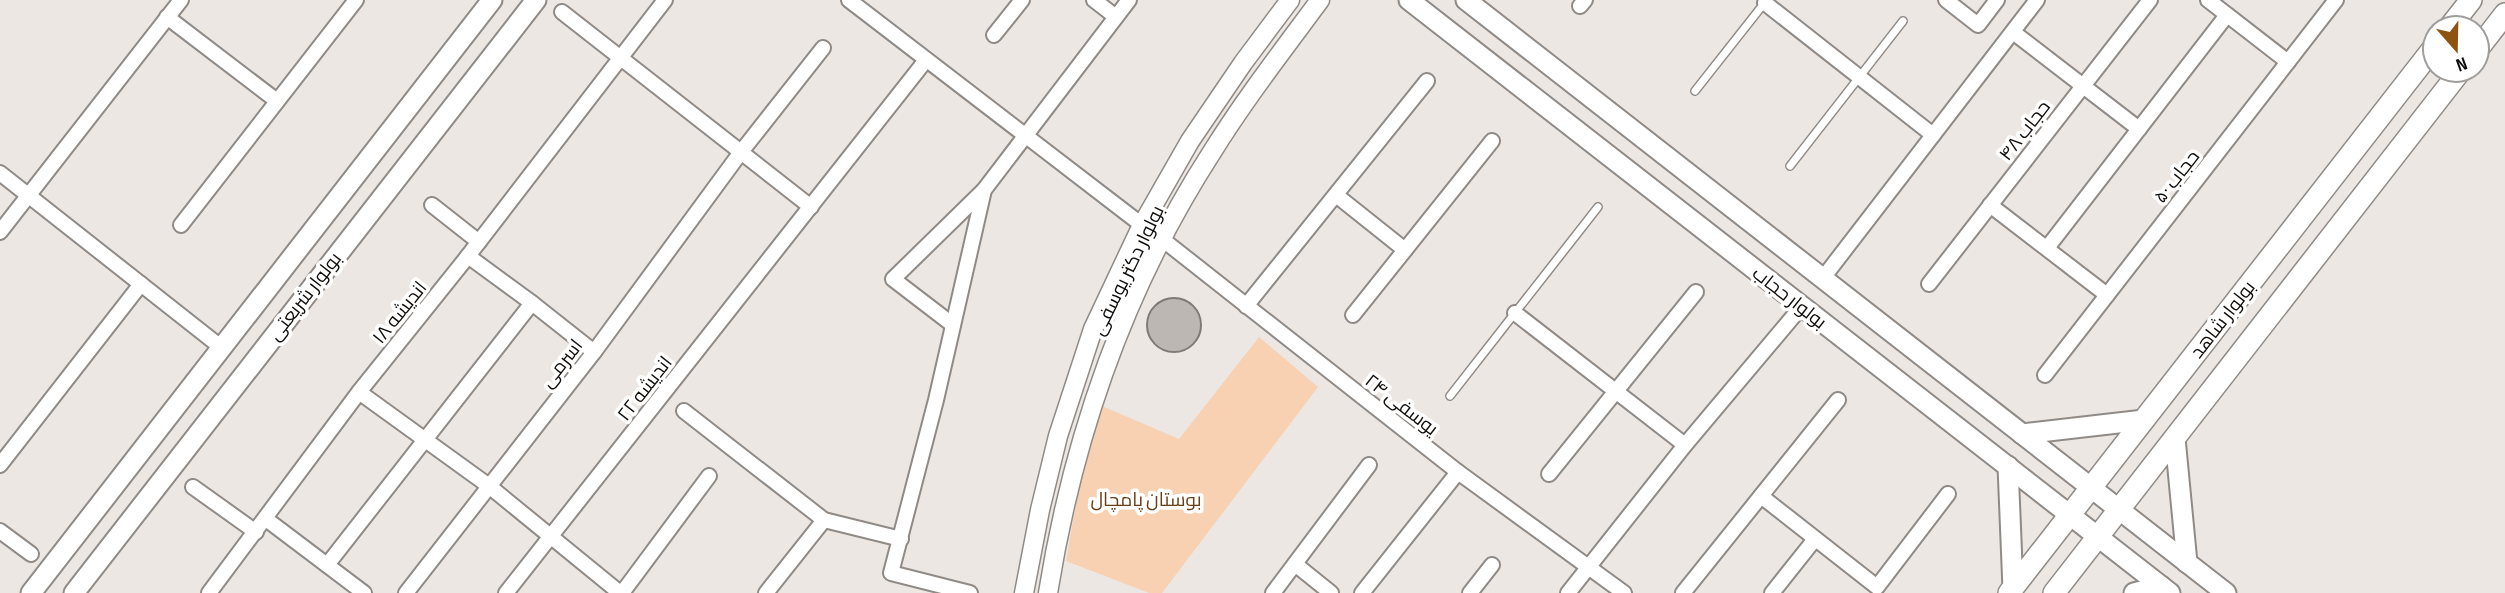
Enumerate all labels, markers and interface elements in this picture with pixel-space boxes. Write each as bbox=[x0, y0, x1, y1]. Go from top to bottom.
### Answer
north arrow bbox=[2421, 14, 2491, 84]
text: N bbox=[2453, 51, 2470, 76]
street label: حجاب ۴۸ bbox=[1995, 96, 2056, 166]
street label: حجاب ۵۰ bbox=[2149, 146, 2205, 208]
street label: بولوار دکتر یوسفی bbox=[1087, 202, 1170, 339]
street label: بولوار شریعتی bbox=[263, 248, 347, 346]
street label: بولوار حجاب bbox=[1747, 262, 1831, 334]
street label: اندیشه ۱۸ bbox=[368, 277, 432, 349]
street label: بولوار شاهد bbox=[2186, 277, 2261, 363]
street label: اسرمی bbox=[536, 335, 588, 393]
street label: اندیشه ۲۲ bbox=[613, 352, 678, 426]
street label: یوسفی ۲۴ bbox=[1360, 370, 1442, 441]
park label: بوستان پامچال bbox=[1090, 489, 1202, 512]

